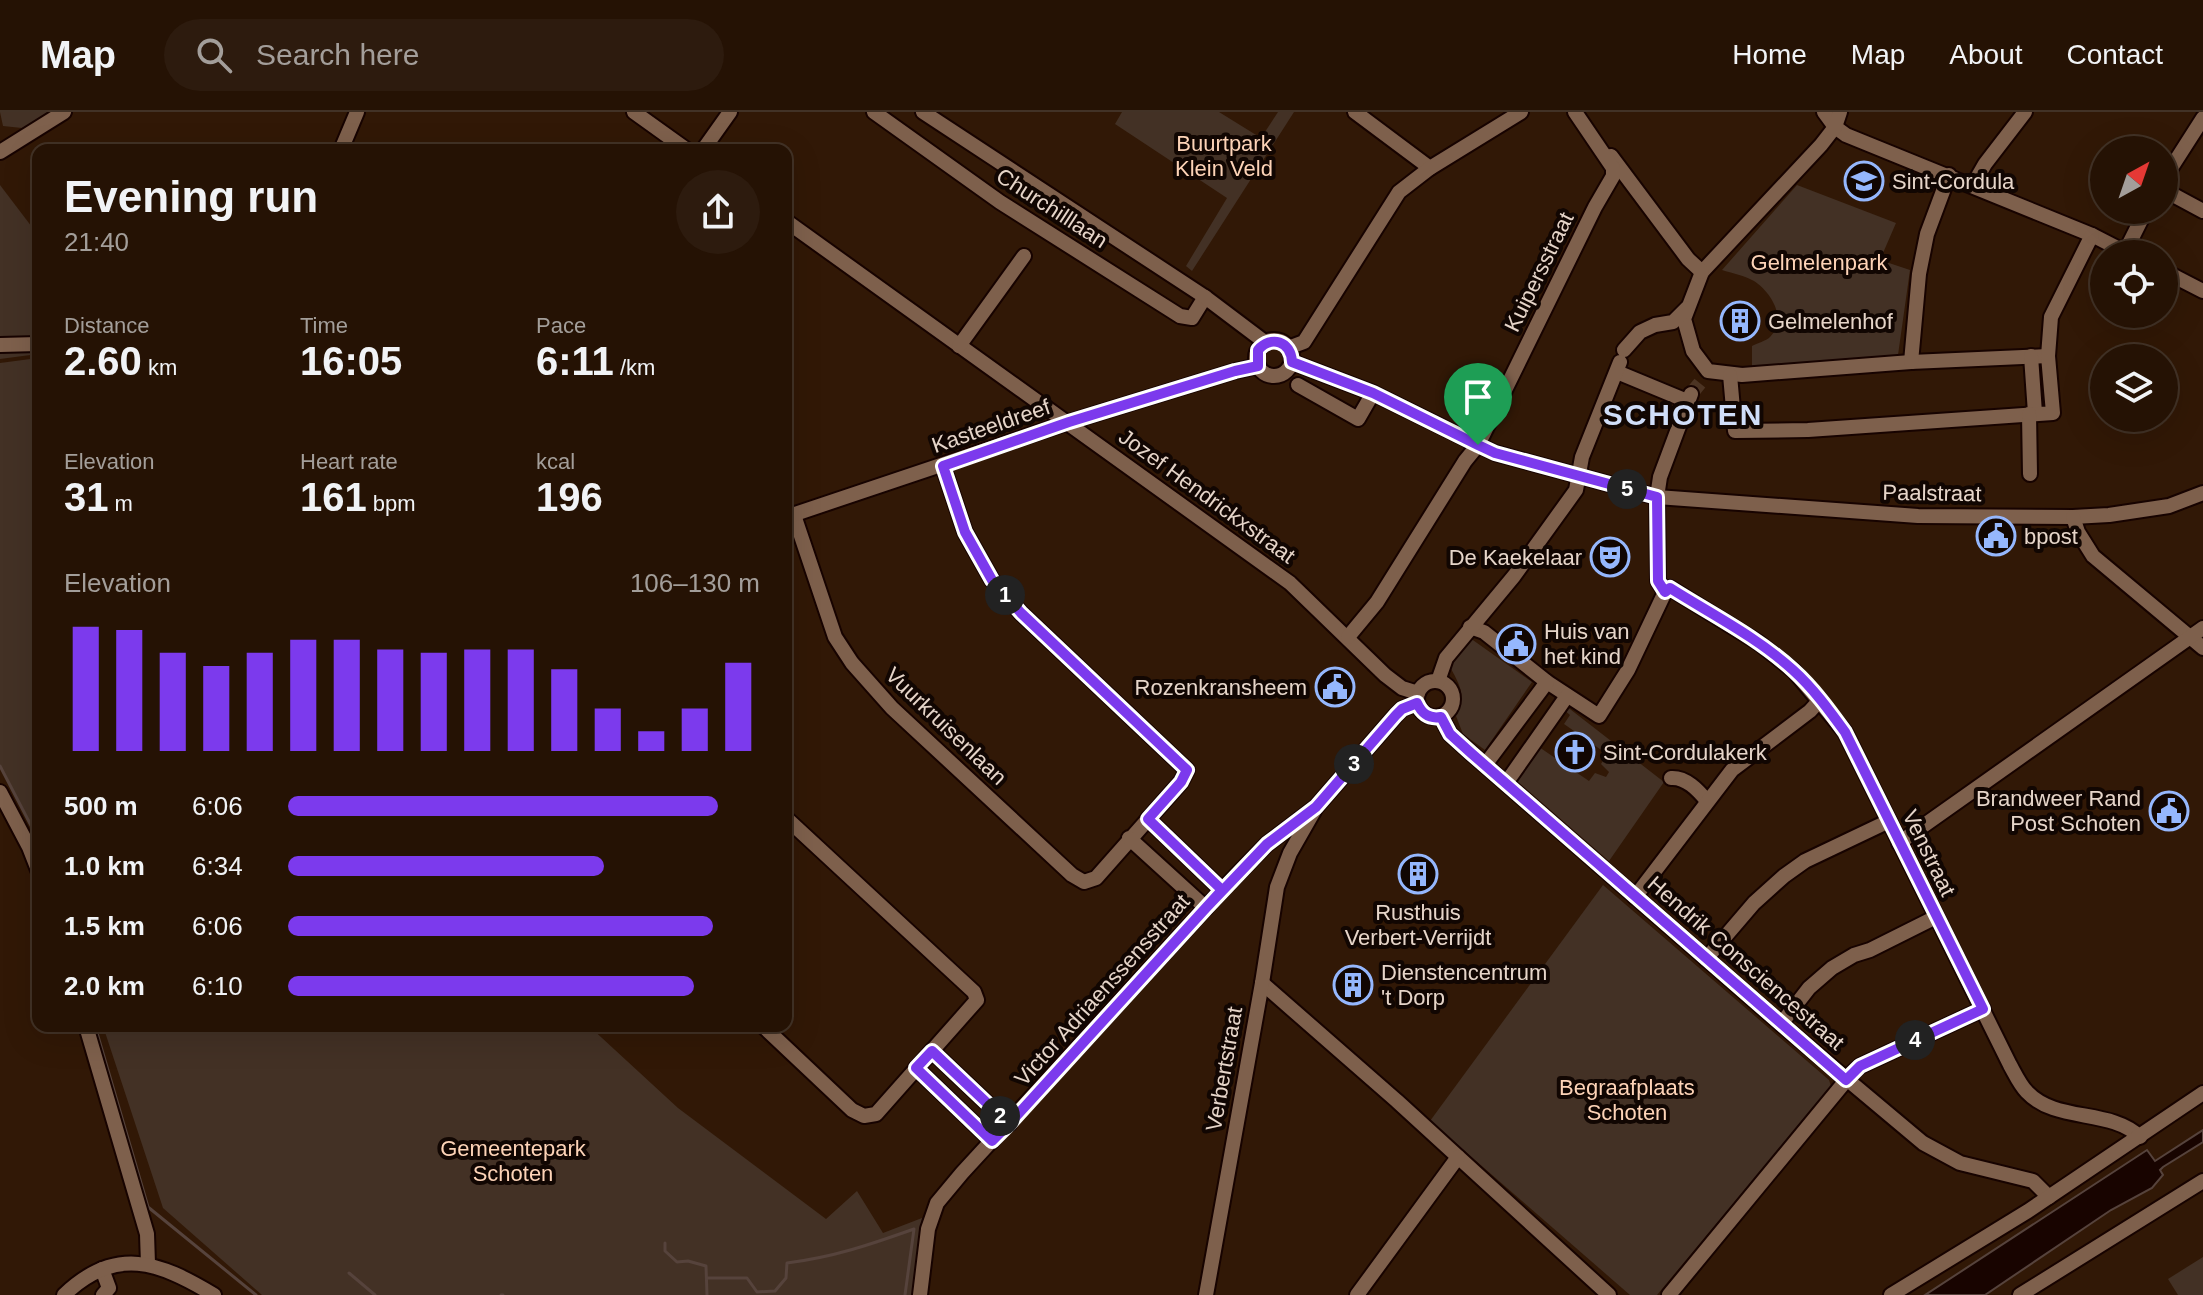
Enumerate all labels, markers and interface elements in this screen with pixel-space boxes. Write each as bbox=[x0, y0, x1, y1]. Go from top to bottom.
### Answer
search box bbox=[164, 19, 724, 91]
icon: search bbox=[192, 33, 236, 77]
text: Map bbox=[40, 34, 116, 76]
text: Search here bbox=[256, 38, 419, 71]
text: Home bbox=[1732, 39, 1807, 70]
text: Map bbox=[1851, 39, 1905, 70]
text: About bbox=[1949, 39, 2023, 70]
text: Contact bbox=[2067, 39, 2163, 70]
park label: Buurtpark Klein Veld bbox=[1175, 131, 1273, 181]
north arrow bbox=[2090, 136, 2178, 224]
map controls bbox=[2090, 136, 2178, 432]
school or university icon: Sint-Cordula bbox=[1843, 160, 1885, 202]
street label: Churchilllaan bbox=[992, 163, 1112, 253]
place label: Sint-Cordula bbox=[1892, 169, 2015, 194]
button: share bbox=[676, 170, 760, 254]
text: Evening run bbox=[64, 172, 318, 221]
street label: Kuipersstraat bbox=[1499, 208, 1579, 336]
text: 21:40 bbox=[64, 227, 129, 257]
button: locate bbox=[2090, 240, 2178, 328]
park label: Gelmelenpark bbox=[1751, 250, 1888, 275]
building icon: Gelmelenhof bbox=[1719, 300, 1761, 342]
place label: Gelmelenhof bbox=[1768, 309, 1894, 334]
text: Distance bbox=[64, 313, 150, 338]
text: Time bbox=[300, 313, 348, 338]
text: Pace bbox=[536, 313, 586, 338]
text: 2.60 bbox=[64, 339, 142, 383]
text: 16:05 bbox=[300, 339, 402, 383]
text: 6:11 bbox=[536, 339, 614, 383]
button: layers bbox=[2090, 344, 2178, 432]
text: km bbox=[142, 355, 177, 380]
text: /km bbox=[614, 355, 655, 380]
pin bbox=[1444, 363, 1512, 445]
icon: arrive bbox=[1456, 375, 1500, 419]
street label: Kasteeldreef bbox=[929, 394, 1054, 458]
district label: SCHOTEN bbox=[1603, 398, 1763, 431]
street label: Jozef Hendrickxstraat bbox=[1114, 424, 1300, 568]
text: Elevation bbox=[64, 449, 155, 474]
text: Heart rate bbox=[300, 449, 398, 474]
text: kcal bbox=[536, 449, 575, 474]
pin: 5 bbox=[1607, 469, 1647, 509]
text: 31 bbox=[64, 475, 109, 519]
text: 161 bbox=[300, 475, 367, 519]
text: 196 bbox=[536, 475, 603, 519]
text: 5 bbox=[1621, 476, 1633, 501]
street label: Paalstraat bbox=[1882, 480, 1982, 506]
text: m bbox=[109, 491, 133, 516]
text: bpm bbox=[367, 491, 416, 516]
public building icon: bpost bbox=[1975, 515, 2017, 557]
place label: bpost bbox=[2024, 524, 2078, 549]
theatre icon: De Kaekelaar bbox=[1589, 536, 1631, 578]
place label: De Kaekelaar bbox=[1449, 545, 1582, 570]
text: Elevation bbox=[64, 568, 171, 598]
text: 106–130 m bbox=[630, 568, 760, 598]
pin: 1 bbox=[985, 575, 1025, 615]
text: 1 bbox=[999, 582, 1011, 607]
place label: Huis van het kind bbox=[1544, 619, 1630, 669]
public building icon: Huis van het kind bbox=[1495, 623, 1537, 665]
street label: Vuurkruisenlaan bbox=[880, 662, 1012, 790]
public building icon: Rozenkransheem bbox=[1314, 666, 1356, 708]
place label: Rozenkransheem bbox=[1135, 675, 1307, 700]
church icon: Sint-Cordulakerk bbox=[1554, 731, 1596, 773]
place label: Sint-Cordulakerk bbox=[1603, 740, 1768, 765]
pin: 3 bbox=[1334, 744, 1374, 784]
text: 3 bbox=[1348, 751, 1360, 776]
place label: Brandweer Rand Post Schoten bbox=[1976, 786, 2141, 836]
public building icon: Brandweer Rand Post Schoten bbox=[2148, 790, 2190, 832]
text: 500 m bbox=[64, 791, 138, 821]
text: 6:06 bbox=[192, 791, 243, 821]
street label: Venstraat bbox=[1897, 806, 1961, 900]
text: 1.0 km bbox=[64, 851, 145, 881]
text: 6:34 bbox=[192, 851, 243, 881]
building icon: Rusthuis Verbert-Verrijdt bbox=[1397, 853, 1439, 895]
street label: Hendrik Consciencestraat bbox=[1643, 871, 1849, 1055]
street label: Victor Adriaenssensstraat bbox=[1009, 889, 1195, 1091]
place label: Rusthuis Verbert-Verrijdt bbox=[1345, 900, 1491, 950]
text: 1.5 km bbox=[64, 911, 145, 941]
text: 6:06 bbox=[192, 911, 243, 941]
place label: Dienstencentrum 't Dorp bbox=[1381, 960, 1547, 1010]
building icon: Dienstencentrum 't Dorp bbox=[1332, 964, 1374, 1006]
text: 2.0 km bbox=[64, 971, 145, 1001]
text: 6:10 bbox=[192, 971, 243, 1001]
street label: Verbertstraat bbox=[1201, 1005, 1247, 1133]
pin: 4 bbox=[1895, 1020, 1935, 1060]
text: 4 bbox=[1909, 1027, 1921, 1052]
park label: Begraafplaats Schoten bbox=[1559, 1075, 1695, 1125]
pin: 2 bbox=[980, 1096, 1020, 1136]
text: 2 bbox=[994, 1103, 1006, 1128]
park label: Gemeentepark Schoten bbox=[440, 1136, 587, 1186]

